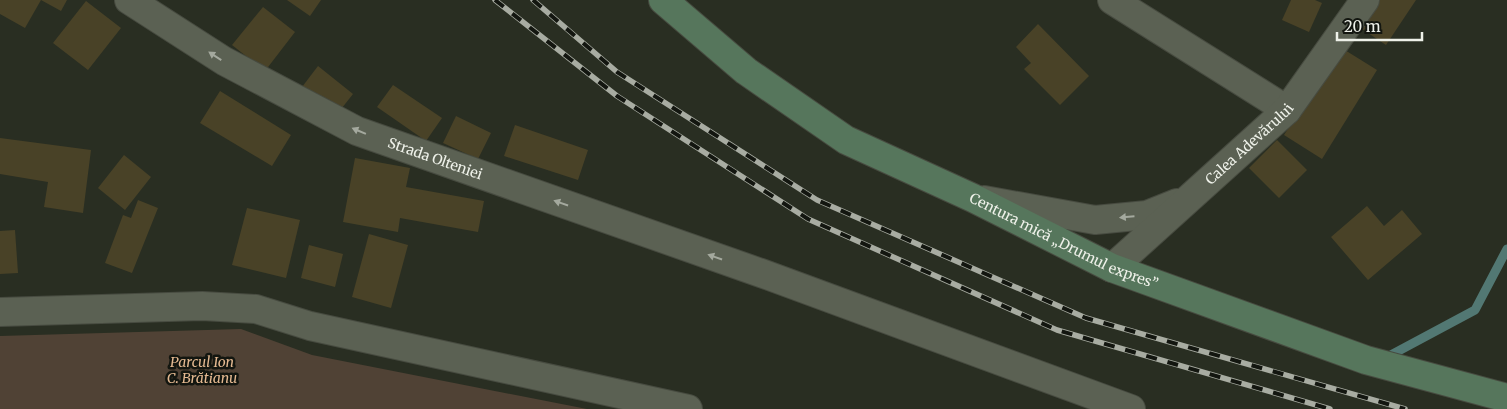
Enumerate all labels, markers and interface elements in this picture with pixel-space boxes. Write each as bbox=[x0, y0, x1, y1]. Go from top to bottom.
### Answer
scale bar bbox=[1337, 10, 1422, 42]
text: 20 m bbox=[1344, 17, 1381, 36]
one-way arrow bbox=[208, 51, 222, 60]
street label: Calea Adevărului bbox=[1201, 100, 1298, 189]
one-way arrow bbox=[352, 127, 366, 135]
street label: Strada Olteniei bbox=[385, 134, 485, 184]
street label: Centura mică „Drumul expres” bbox=[967, 189, 1161, 293]
one-way arrow bbox=[554, 199, 569, 206]
one-way arrow bbox=[1118, 213, 1134, 221]
one-way arrow bbox=[707, 253, 722, 260]
park label: Parcul Ion C. Brătianu bbox=[167, 353, 237, 387]

